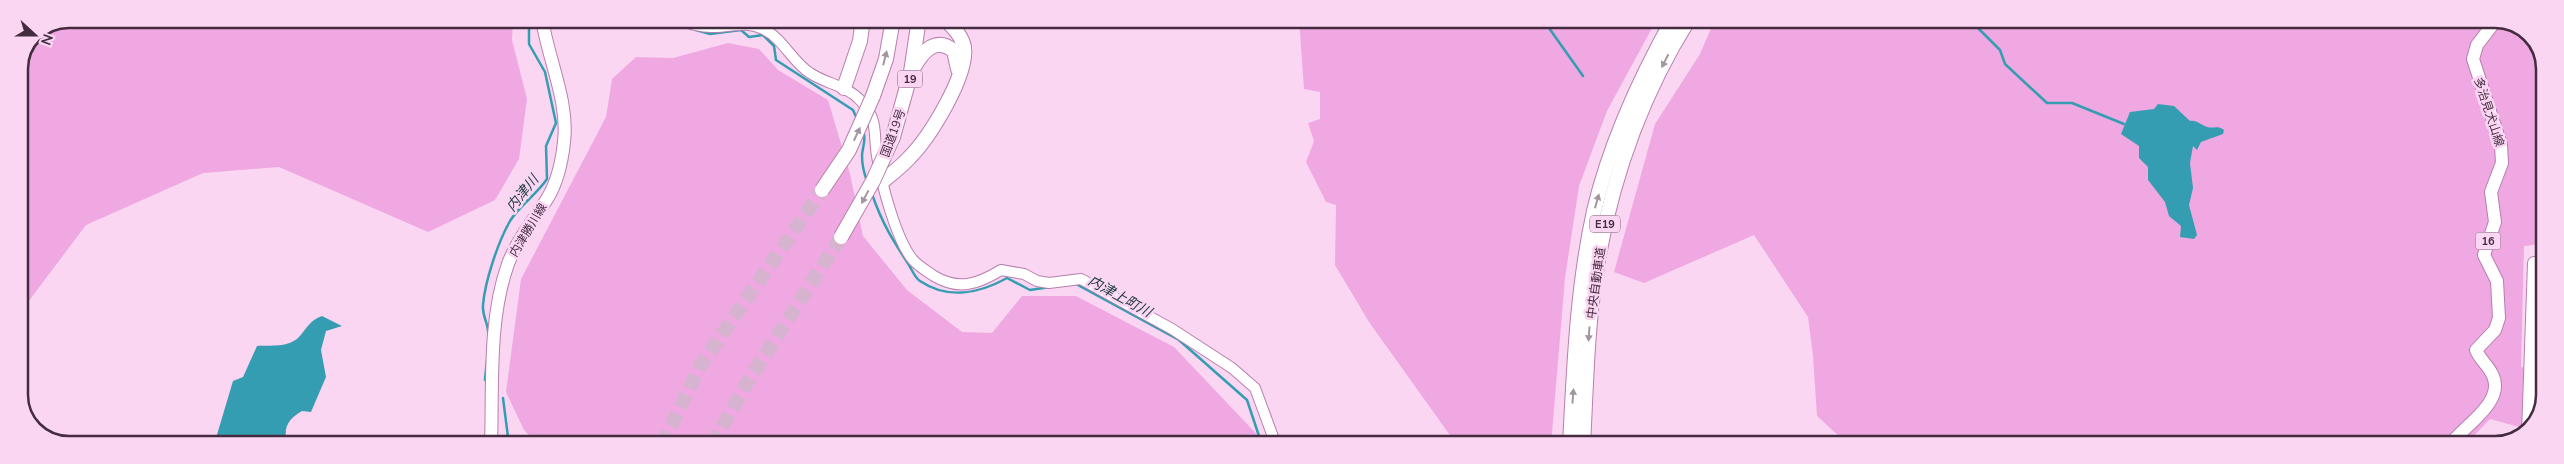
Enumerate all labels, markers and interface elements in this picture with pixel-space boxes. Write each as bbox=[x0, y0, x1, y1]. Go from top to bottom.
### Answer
north arrow bbox=[10, 10, 60, 60]
text: N bbox=[36, 31, 57, 48]
one-way arrow bbox=[882, 50, 890, 65]
one-way arrow bbox=[1661, 54, 1669, 69]
road number: 19 bbox=[898, 70, 922, 88]
street label: 多治見犬山線 bbox=[2470, 75, 2508, 149]
street label: 国道19号 bbox=[877, 107, 909, 159]
one-way arrow bbox=[853, 127, 861, 141]
water label: 内津川 bbox=[502, 169, 544, 216]
one-way arrow bbox=[861, 190, 869, 204]
one-way arrow bbox=[1593, 193, 1601, 208]
street label: 内津勝川線 bbox=[506, 200, 550, 260]
road number: E19 bbox=[1590, 215, 1620, 232]
road number: 16 bbox=[2476, 232, 2500, 250]
street label: 中央自動車道 bbox=[1583, 246, 1609, 320]
water label: 内津上町川 bbox=[1085, 271, 1157, 323]
one-way arrow bbox=[1585, 326, 1593, 342]
one-way arrow bbox=[1569, 388, 1577, 404]

